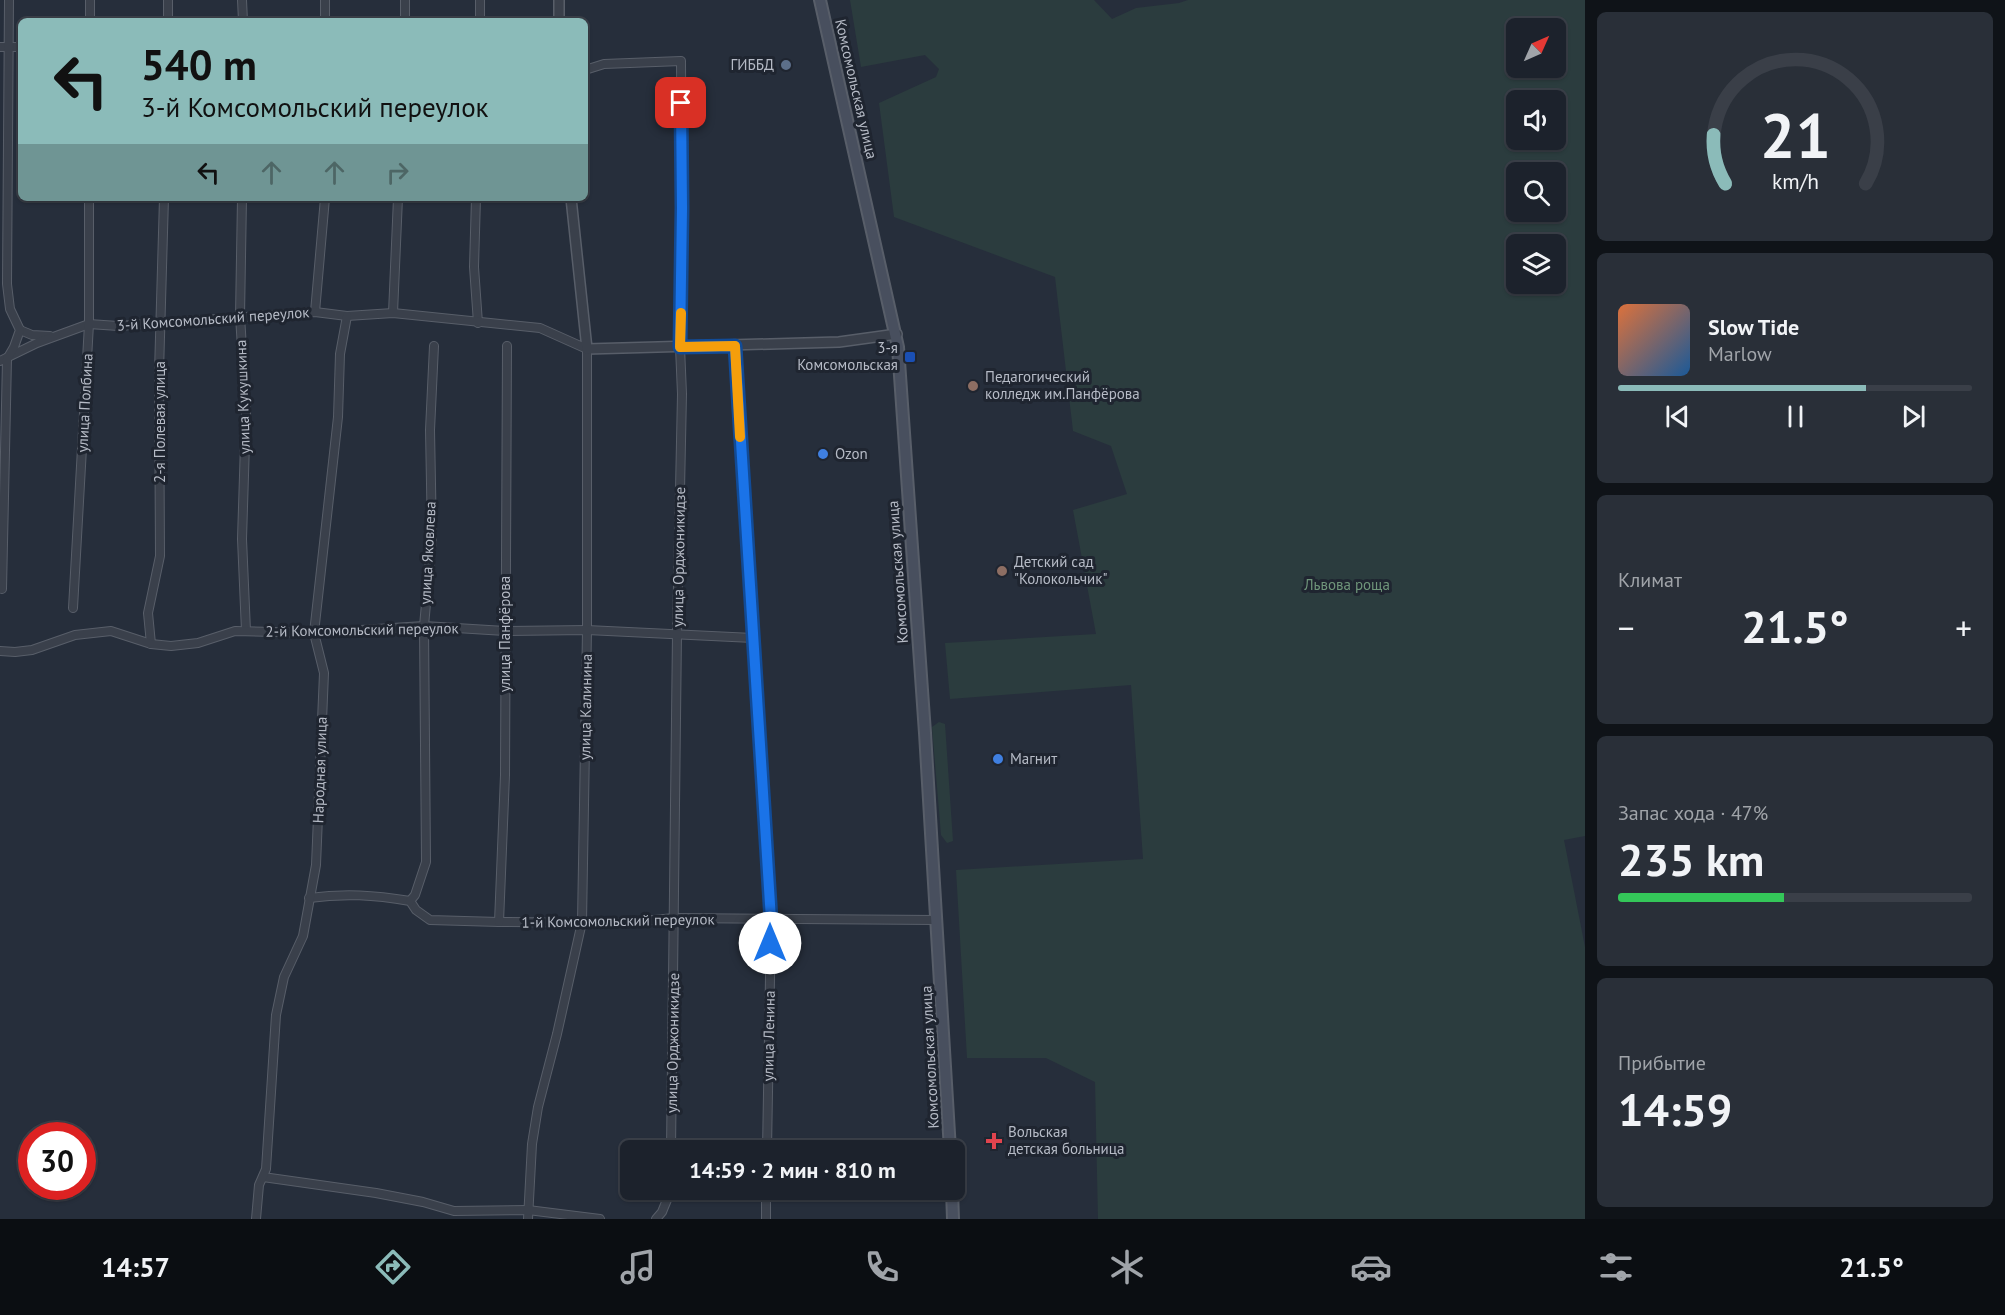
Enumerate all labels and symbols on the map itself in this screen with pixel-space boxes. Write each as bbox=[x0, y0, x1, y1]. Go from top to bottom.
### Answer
street label: Комсомольская улица bbox=[831, 17, 882, 161]
north arrow bbox=[1506, 18, 1566, 78]
place label: ГИББД bbox=[731, 55, 774, 74]
marker: ГИББД bbox=[779, 58, 793, 72]
pin bbox=[655, 77, 706, 128]
street label: 3-й Комсомольский переулок bbox=[116, 302, 311, 335]
place label: 3-я Комсомольская bbox=[797, 338, 898, 374]
street label: улица Кукушкина bbox=[231, 340, 254, 455]
marker: 3-я Комсомольская bbox=[903, 350, 917, 364]
street label: улица Полбина bbox=[72, 353, 97, 453]
street label: 2-я Полевая улица bbox=[150, 361, 169, 483]
place label: Педагогический колледж им.Панфёрова bbox=[985, 367, 1140, 403]
marker: Педагогический колледж им.Панфёрова bbox=[966, 379, 980, 393]
place label: Ozon bbox=[835, 444, 868, 463]
marker: Ozon bbox=[816, 447, 830, 461]
street label: улица Орджоникидзе bbox=[668, 487, 689, 627]
street label: Комсомольская улица bbox=[883, 500, 912, 644]
street label: улица Яковлева bbox=[415, 501, 440, 605]
place label: Детский сад "Колокольчик" bbox=[1014, 552, 1108, 588]
marker: Детский сад "Колокольчик" bbox=[995, 564, 1009, 578]
park label: Львова роща bbox=[1303, 575, 1390, 594]
street label: улица Панфёрова bbox=[495, 576, 514, 692]
street label: 2-й Комсомольский переулок bbox=[265, 618, 459, 641]
street label: улица Калинина bbox=[575, 654, 596, 760]
street label: Народная улица bbox=[308, 716, 331, 824]
place label: Магнит bbox=[1010, 749, 1057, 768]
marker: Магнит bbox=[991, 752, 1005, 766]
street label: 1-й Комсомольский переулок bbox=[521, 909, 715, 932]
position arrow bbox=[738, 911, 802, 975]
street label: улица Орджоникидзе bbox=[662, 973, 683, 1113]
street label: Комсомольская улица bbox=[916, 985, 943, 1129]
street label: улица Ленина bbox=[758, 990, 779, 1082]
speed limit sign: 30 bbox=[18, 1122, 96, 1200]
place label: Вольская детская больница bbox=[1008, 1122, 1124, 1158]
marker: Вольская детская больница bbox=[985, 1132, 1003, 1150]

